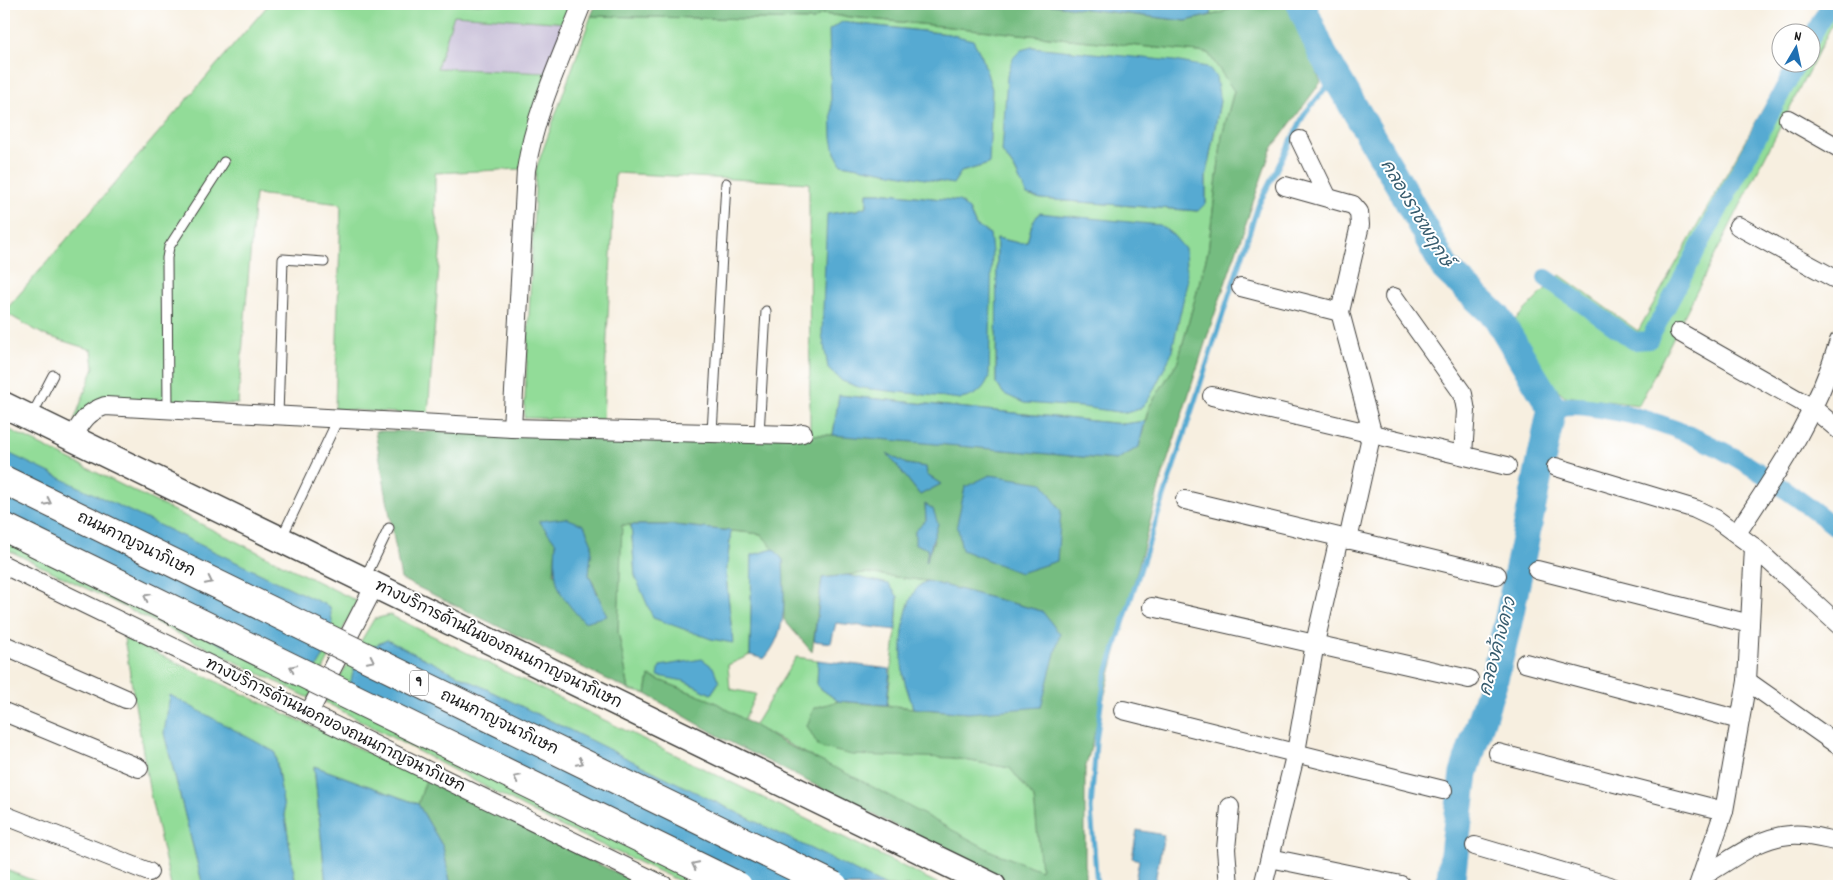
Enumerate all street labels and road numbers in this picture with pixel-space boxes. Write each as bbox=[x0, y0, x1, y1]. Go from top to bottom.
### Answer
street label: ถนนกาญจนาภิเษก bbox=[73, 505, 199, 584]
street label: ทางบริการด้านในของถนนกาญจนาภิเษก bbox=[370, 573, 626, 715]
street label: ทางบริการด้านนอกของถนนกาญจนาภิเษก bbox=[201, 652, 469, 799]
road number: 9 bbox=[410, 670, 428, 696]
street label: ถนนกาญจนาภิเษก bbox=[436, 683, 562, 762]

